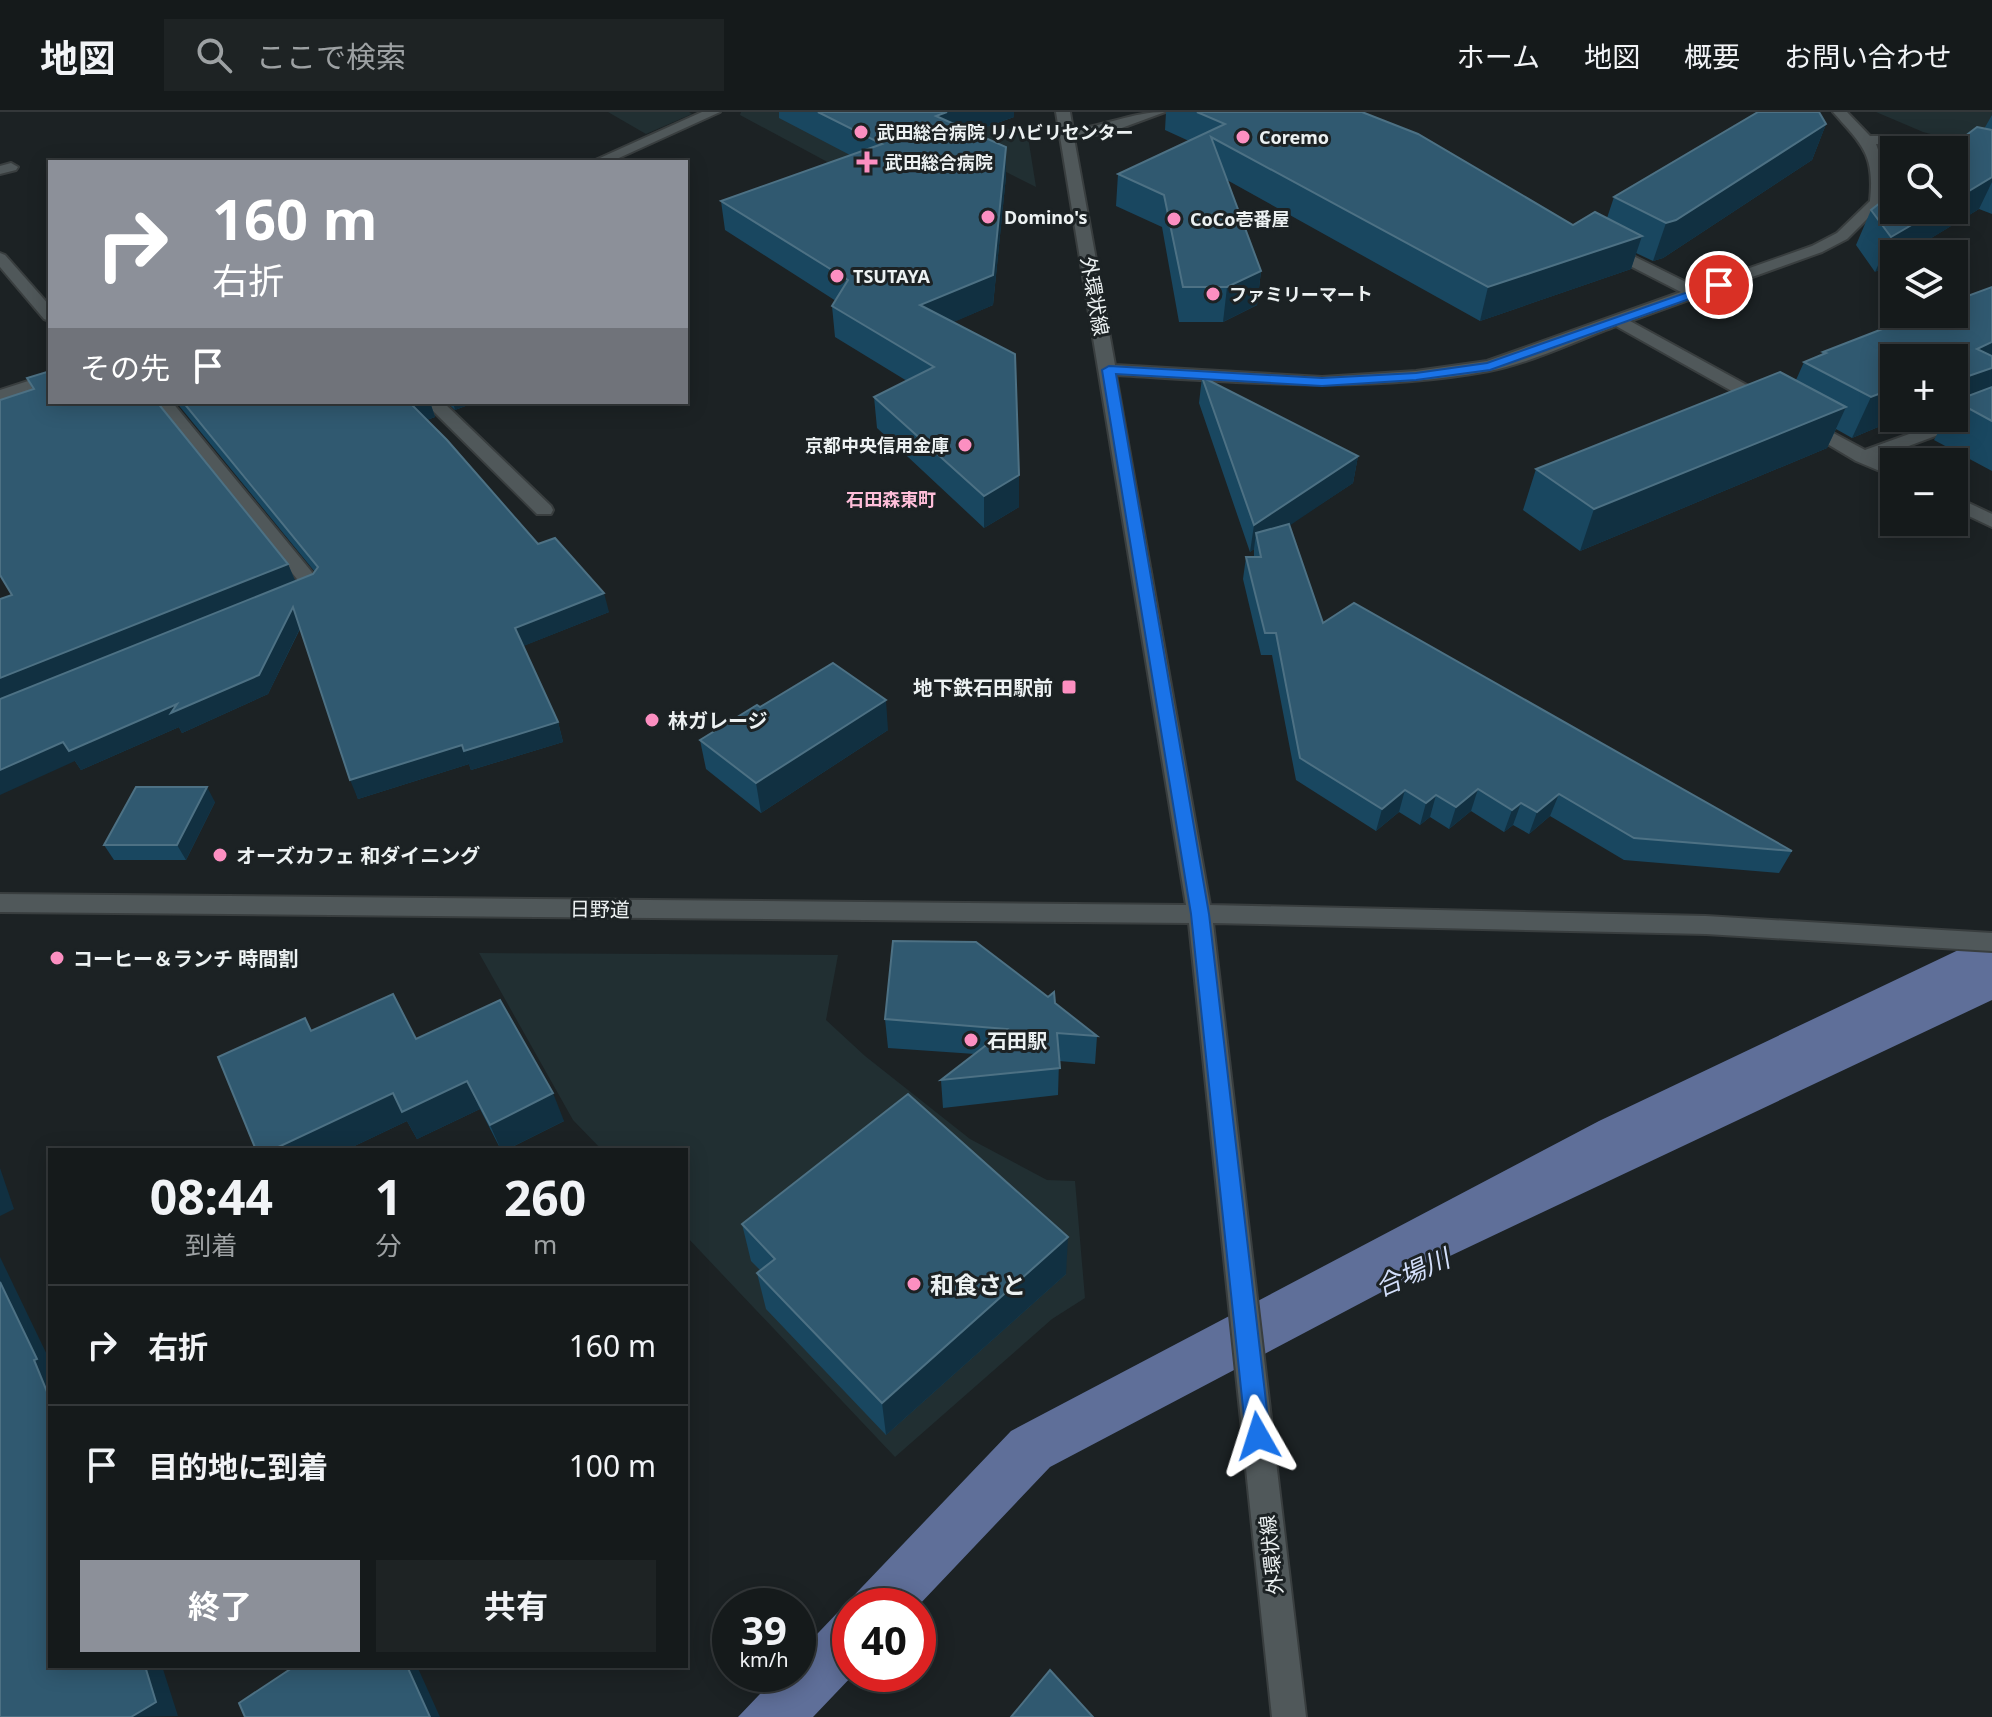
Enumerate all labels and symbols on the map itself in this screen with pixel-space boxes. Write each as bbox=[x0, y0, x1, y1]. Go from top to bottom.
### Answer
place label: 武田総合病院 リハビリセンター bbox=[877, 120, 1134, 144]
marker: 武田総合病院 リハビリセンター bbox=[852, 123, 870, 141]
place label: Coremo bbox=[1259, 125, 1329, 149]
marker: Coremo bbox=[1234, 128, 1252, 146]
place label: 武田総合病院 bbox=[885, 150, 993, 174]
marker: 武田総合病院 bbox=[856, 151, 878, 173]
place label: Domino's bbox=[1004, 205, 1087, 229]
place label: CoCo壱番屋 bbox=[1190, 207, 1290, 231]
marker: Domino's bbox=[979, 208, 997, 226]
marker: CoCo壱番屋 bbox=[1165, 210, 1183, 228]
pin bbox=[1685, 251, 1753, 319]
street label: 外環状線 bbox=[1075, 254, 1115, 338]
place label: TSUTAYA bbox=[853, 264, 931, 288]
marker: TSUTAYA bbox=[828, 267, 846, 285]
place label: ファミリーマート bbox=[1229, 282, 1373, 306]
marker: ファミリーマート bbox=[1204, 285, 1222, 303]
place label: 京都中央信用金庫 bbox=[805, 433, 949, 457]
marker: 京都中央信用金庫 bbox=[956, 436, 974, 454]
district label: 石田森東町 bbox=[846, 487, 936, 511]
place label: 地下鉄石田駅前 bbox=[913, 674, 1053, 701]
marker: 地下鉄石田駅前 bbox=[1060, 678, 1078, 696]
place label: 林ガレージ bbox=[668, 707, 768, 734]
marker: 林ガレージ bbox=[643, 711, 661, 729]
place label: オーズカフェ 和ダイニング bbox=[236, 842, 480, 869]
marker: オーズカフェ 和ダイニング bbox=[211, 846, 229, 864]
street label: 日野道 bbox=[570, 895, 630, 923]
place label: コーヒー＆ランチ 時間割 bbox=[73, 945, 298, 972]
marker: コーヒー＆ランチ 時間割 bbox=[48, 949, 66, 967]
place label: 石田駅 bbox=[987, 1027, 1047, 1054]
marker: 石田駅 bbox=[962, 1031, 980, 1049]
water label: 合場川 bbox=[1369, 1238, 1458, 1304]
place label: 和食さと bbox=[930, 1268, 1026, 1301]
marker: 和食さと bbox=[905, 1275, 923, 1293]
position arrow bbox=[1216, 1394, 1300, 1478]
street label: 外環状線 bbox=[1253, 1514, 1289, 1596]
speed limit sign: 40 bbox=[832, 1588, 936, 1692]

